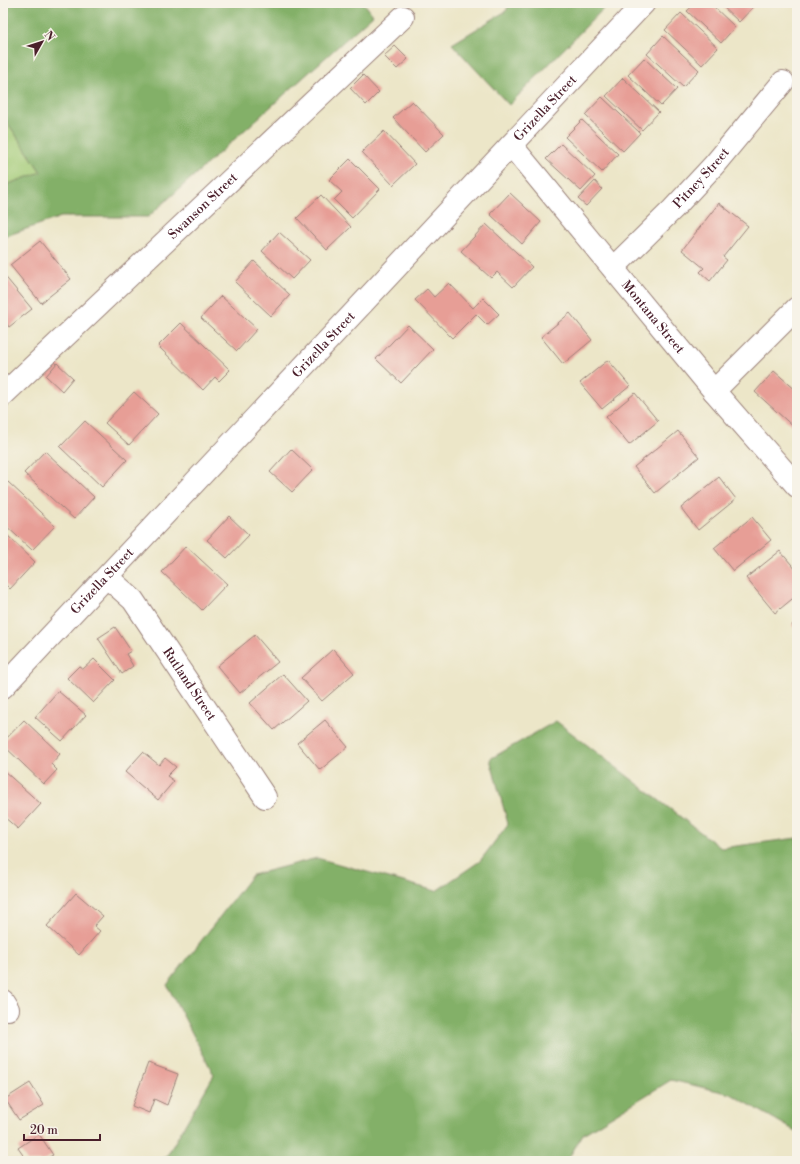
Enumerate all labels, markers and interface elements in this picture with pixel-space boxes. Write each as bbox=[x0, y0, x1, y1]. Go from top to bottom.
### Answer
north arrow bbox=[22, 22, 62, 62]
text: N bbox=[41, 29, 57, 44]
street label: Grizella Street bbox=[510, 72, 580, 145]
street label: Pitney Street bbox=[670, 144, 733, 212]
street label: Swanson Street bbox=[165, 169, 241, 243]
street label: Montana Street bbox=[618, 277, 688, 357]
street label: Grizella Street bbox=[289, 308, 359, 381]
street label: Grizella Street bbox=[67, 544, 137, 618]
street label: Rutland Street bbox=[159, 644, 220, 724]
scale bar bbox=[24, 1116, 100, 1142]
text: 20 m bbox=[30, 1123, 58, 1138]

